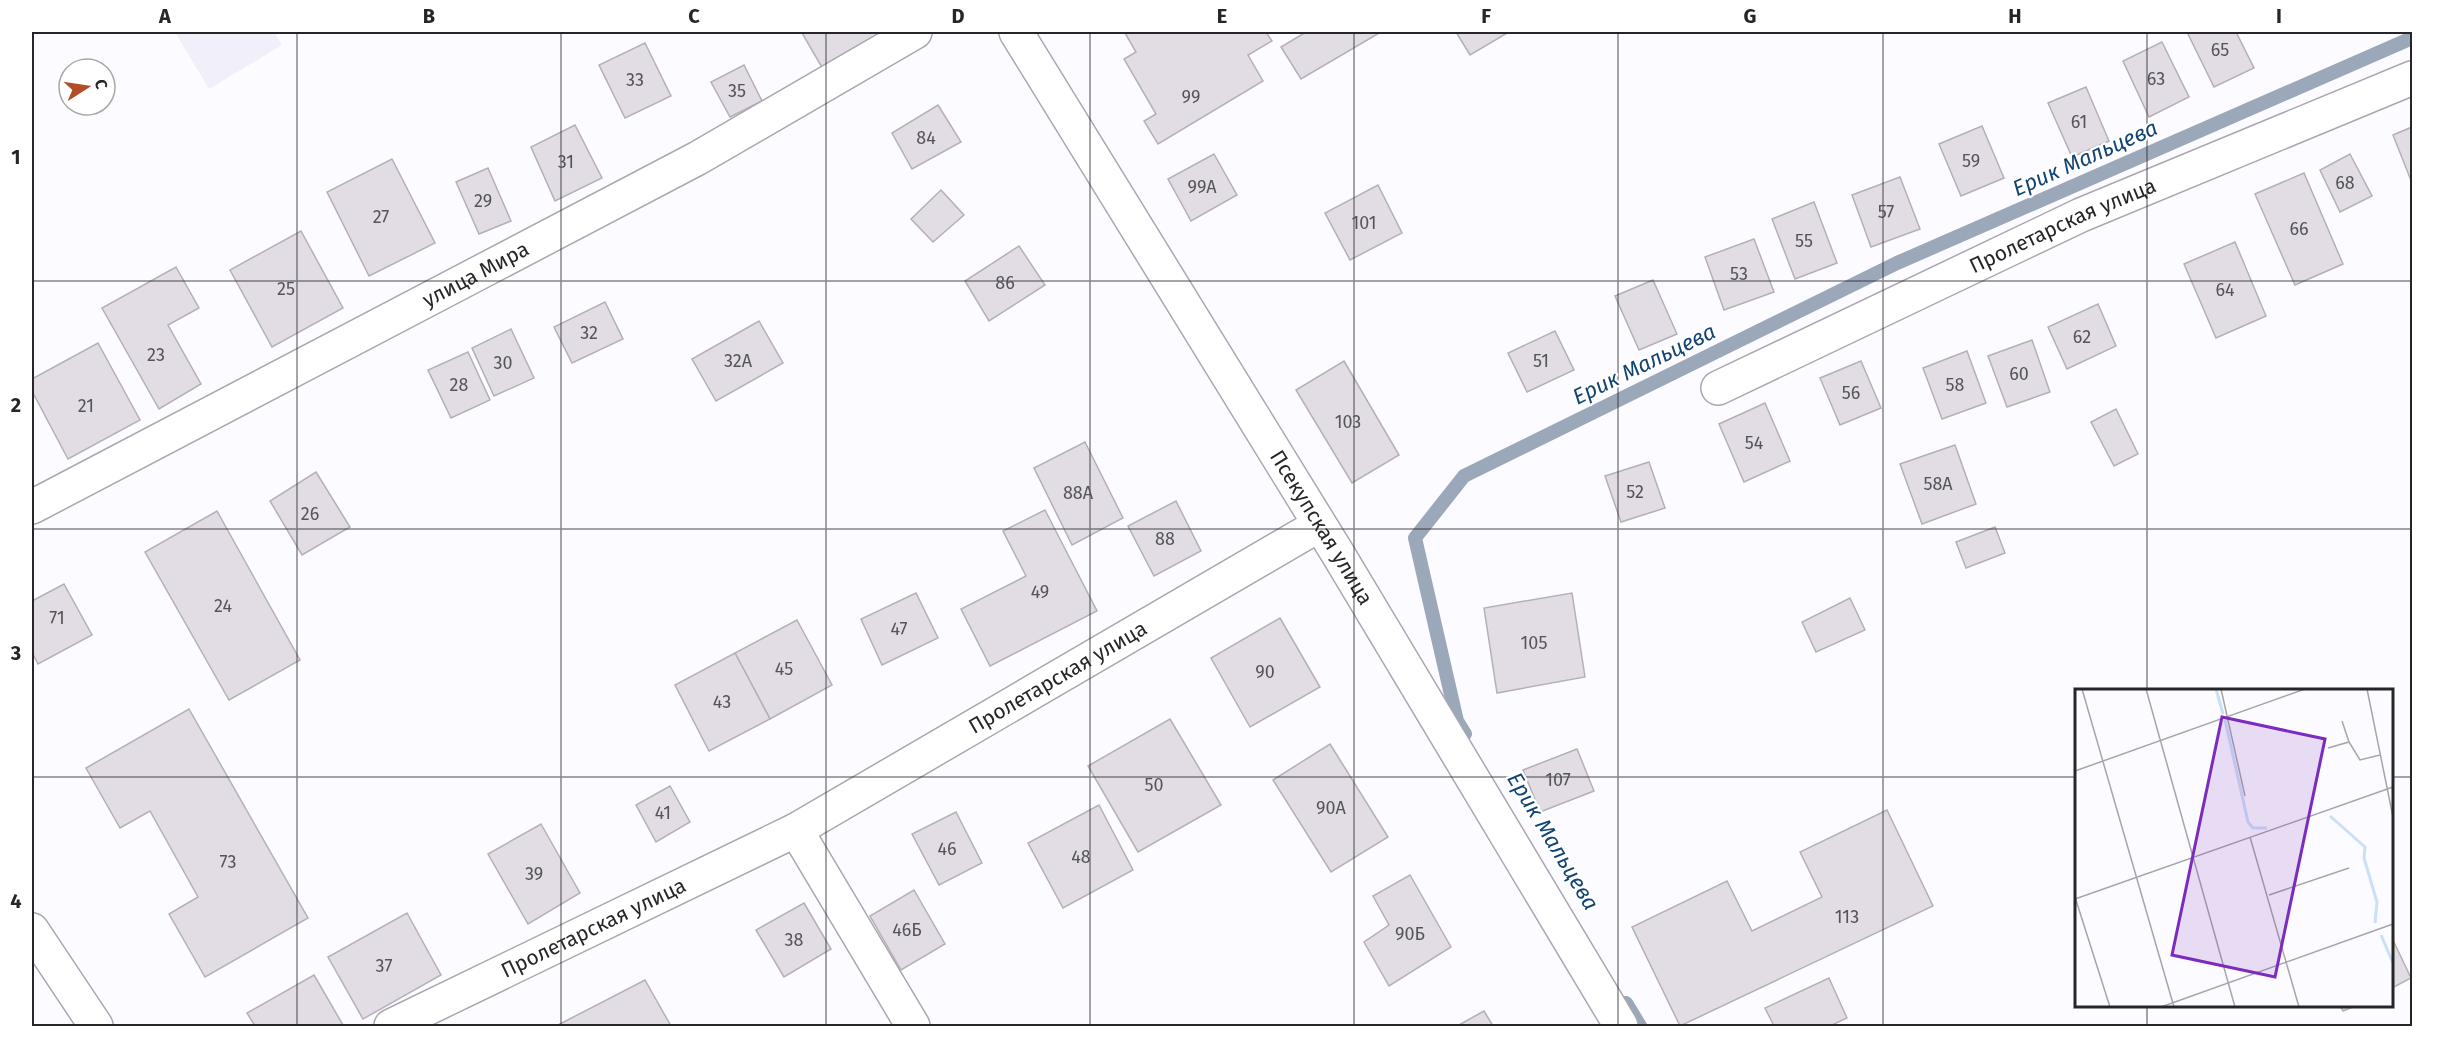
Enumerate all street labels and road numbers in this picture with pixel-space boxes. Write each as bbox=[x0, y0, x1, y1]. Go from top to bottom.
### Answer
street label: Пролетарская улица bbox=[1965, 172, 2160, 279]
street label: улица Мира bbox=[418, 236, 534, 313]
street label: Псекупская улица bbox=[1264, 445, 1378, 610]
street label: Пролетарская улица bbox=[964, 615, 1152, 739]
street label: Пролетарская улица bbox=[497, 872, 690, 984]

